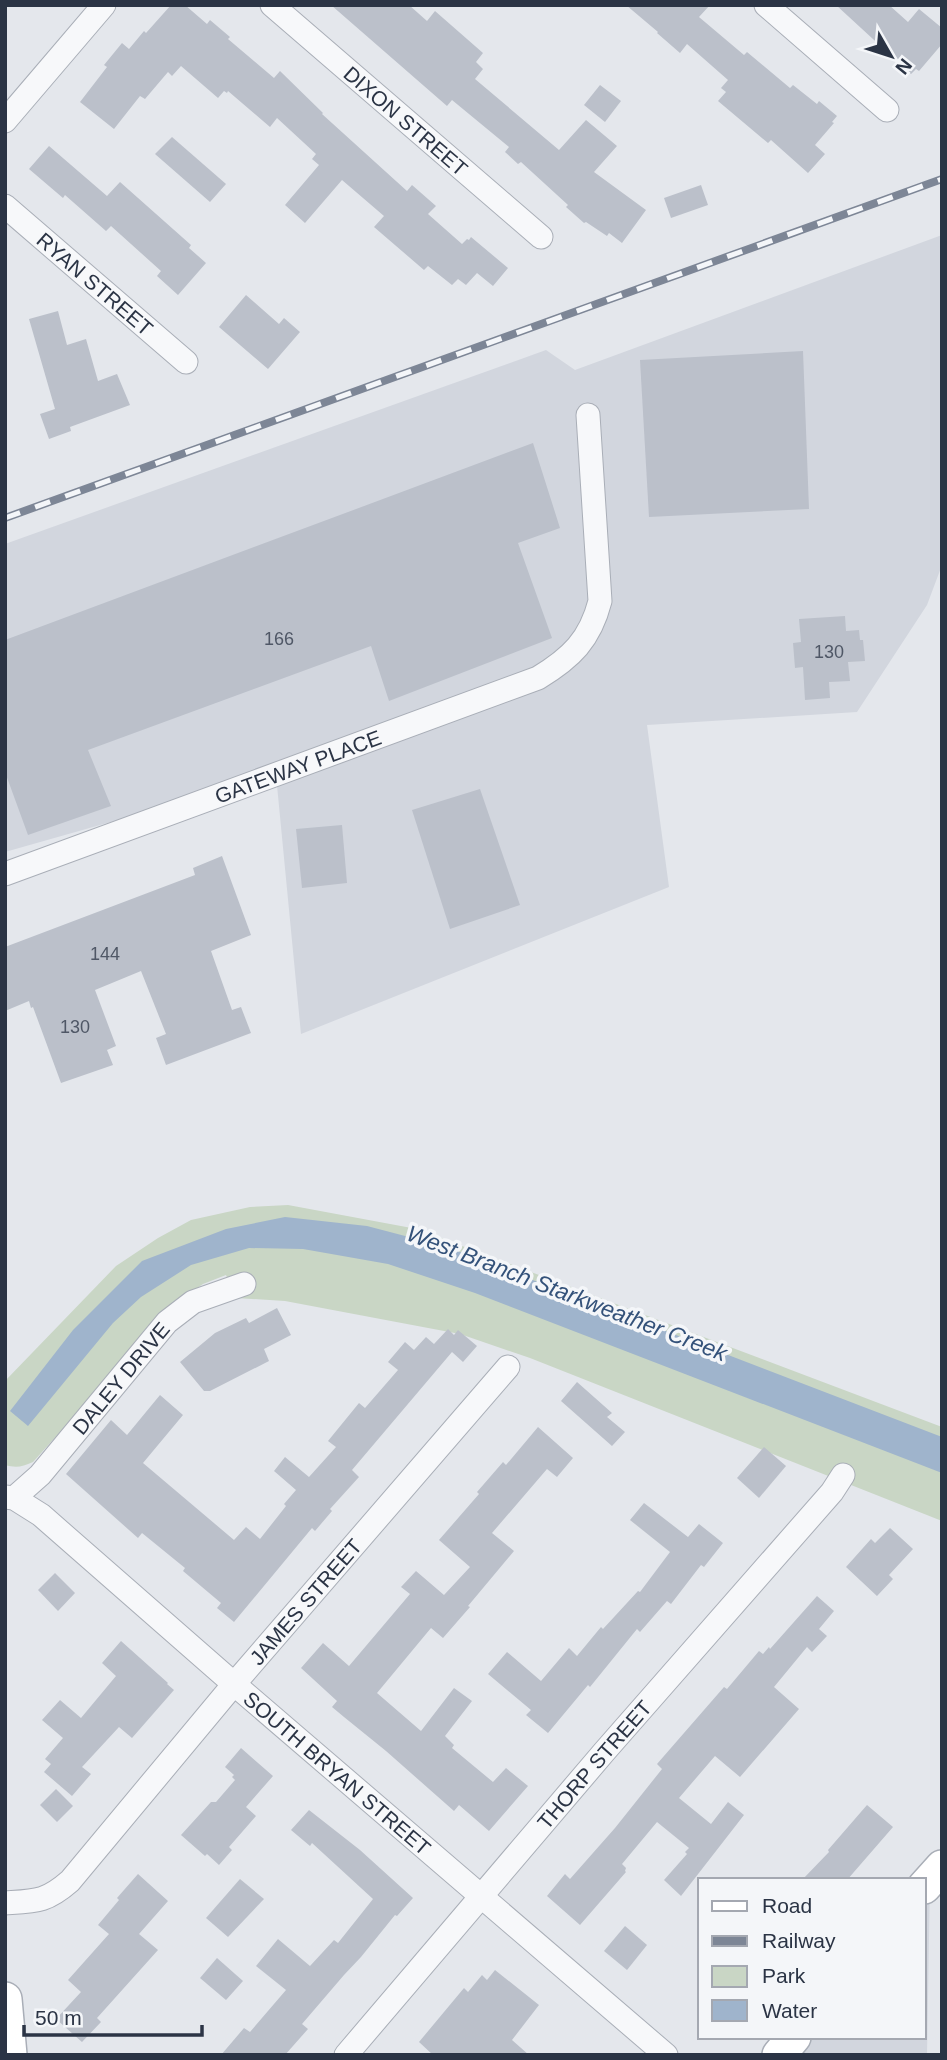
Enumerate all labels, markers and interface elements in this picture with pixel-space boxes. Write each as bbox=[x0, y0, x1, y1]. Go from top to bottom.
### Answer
north arrow bbox=[856, 21, 926, 91]
text: N bbox=[891, 54, 916, 78]
street label: DIXON STREET bbox=[340, 61, 472, 180]
street label: RYAN STREET bbox=[33, 228, 158, 340]
house number: 166 bbox=[264, 629, 294, 649]
house number: 130 bbox=[814, 642, 844, 662]
street label: GATEWAY PLACE bbox=[211, 725, 384, 807]
house number: 144 bbox=[90, 944, 120, 964]
house number: 130 bbox=[60, 1017, 90, 1037]
water label: West Branch Starkweather Creek bbox=[403, 1220, 732, 1367]
street label: DALEY DRIVE bbox=[68, 1317, 174, 1438]
street label: JAMES STREET bbox=[245, 1534, 366, 1669]
street label: SOUTH BRYAN STREET bbox=[240, 1687, 436, 1859]
street label: THORP STREET bbox=[532, 1695, 656, 1833]
legend bbox=[698, 1878, 926, 2039]
text: Road bbox=[762, 1894, 812, 1917]
text: Railway bbox=[762, 1929, 836, 1952]
text: Park bbox=[762, 1964, 806, 1987]
scale bar bbox=[24, 1994, 203, 2038]
text: Water bbox=[762, 1999, 817, 2022]
text: 50 m bbox=[35, 2006, 82, 2029]

